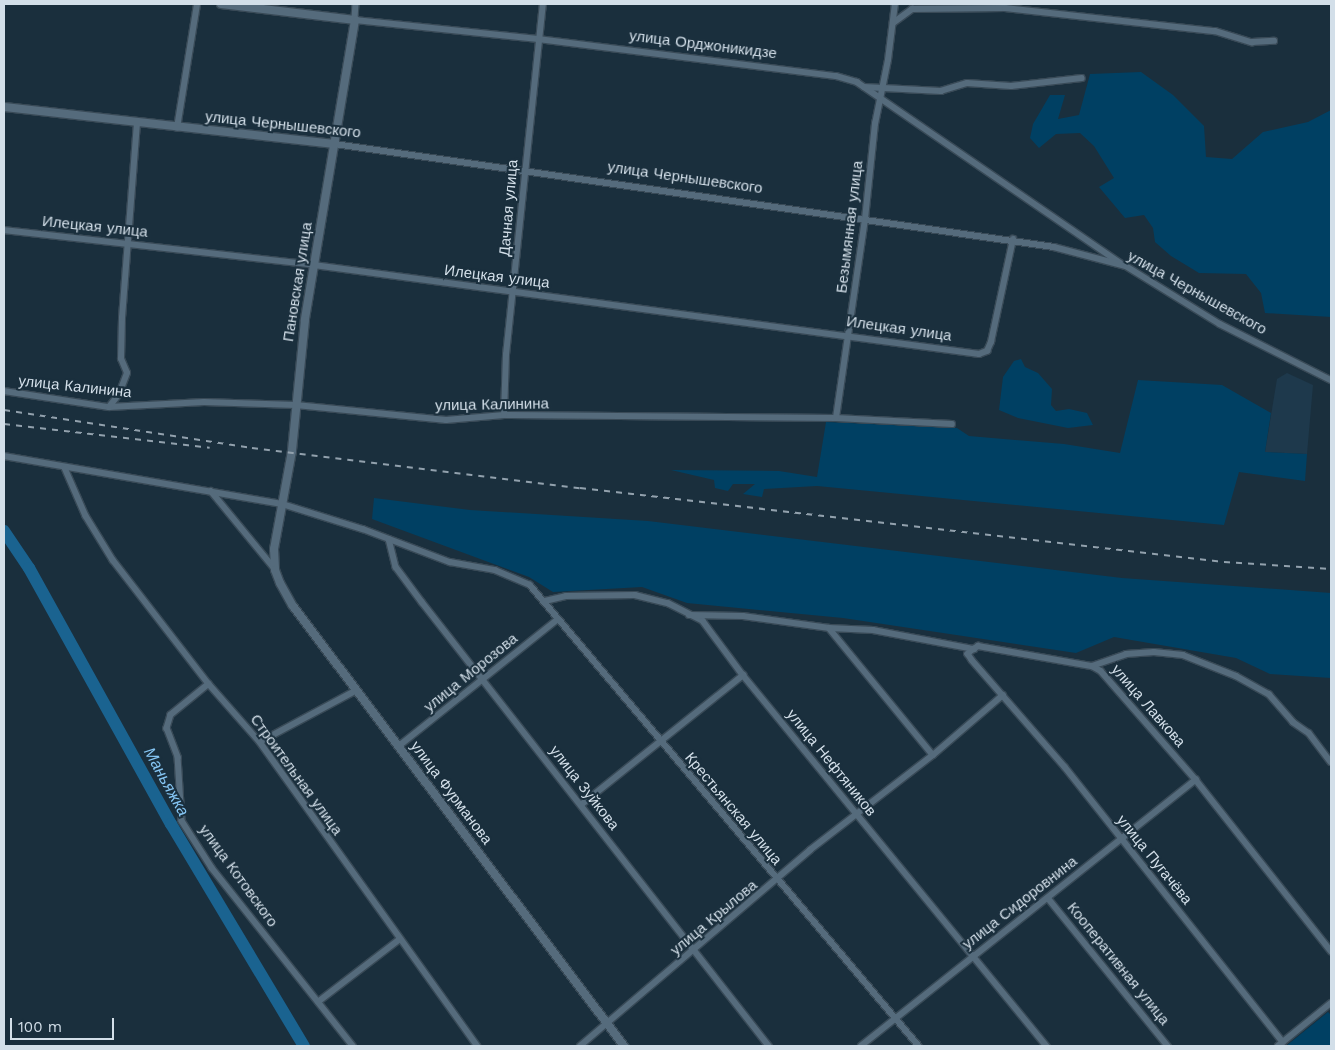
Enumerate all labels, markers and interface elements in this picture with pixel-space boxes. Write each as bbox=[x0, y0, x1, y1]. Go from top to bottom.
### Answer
street label: улица Орджоникидзе bbox=[628, 27, 778, 63]
street label: улица Чернышевского bbox=[204, 108, 362, 142]
street label: улица Чернышевского bbox=[606, 158, 764, 198]
street label: Дачная улица bbox=[496, 159, 522, 257]
street label: Безымянная улица bbox=[833, 160, 867, 294]
street label: Илецкая улица bbox=[41, 213, 149, 241]
street label: Пановская улица bbox=[280, 221, 316, 343]
street label: улица Чернышевского bbox=[1124, 247, 1270, 339]
street label: Илецкая улица bbox=[443, 262, 551, 292]
street label: Илецкая улица bbox=[845, 313, 953, 345]
street label: улица Калинина bbox=[17, 372, 133, 402]
street label: улица Калинина bbox=[435, 395, 549, 415]
street label: улица Морозова bbox=[421, 630, 521, 716]
street label: улица Лавкова bbox=[1107, 661, 1189, 751]
street label: улица Нефтяников bbox=[782, 706, 880, 820]
street label: Строительная улица bbox=[246, 711, 346, 839]
street label: улица Фурманова bbox=[406, 738, 496, 848]
street label: улица Зуйкова bbox=[545, 742, 623, 834]
water label: Маньяжка bbox=[139, 744, 193, 820]
street label: Крестьянская улица bbox=[681, 749, 785, 869]
street label: улица Пугачёва bbox=[1112, 812, 1196, 908]
street label: улица Котовского bbox=[195, 821, 281, 931]
street label: улица Сидоровнина bbox=[959, 853, 1081, 953]
street label: улица Крылова bbox=[667, 877, 761, 959]
street label: Кооперативная улица bbox=[1063, 899, 1173, 1029]
scale bar bbox=[12, 1008, 116, 1040]
text: 100 m bbox=[18, 1018, 62, 1036]

